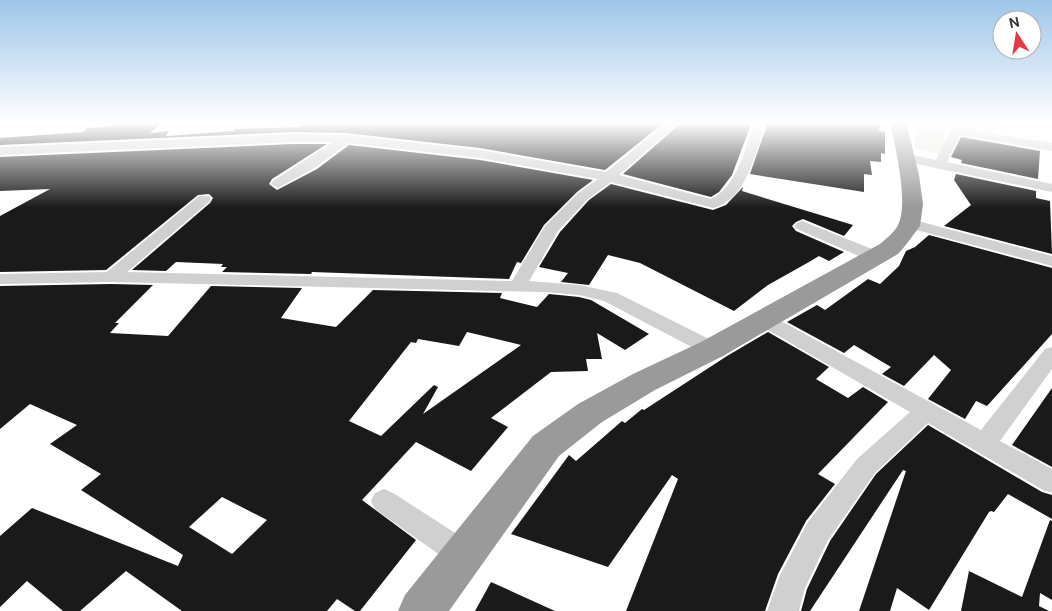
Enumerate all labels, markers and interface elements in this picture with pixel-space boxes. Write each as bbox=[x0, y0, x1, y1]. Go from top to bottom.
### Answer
north arrow bbox=[992, 10, 1042, 60]
text: N bbox=[1007, 12, 1021, 32]

